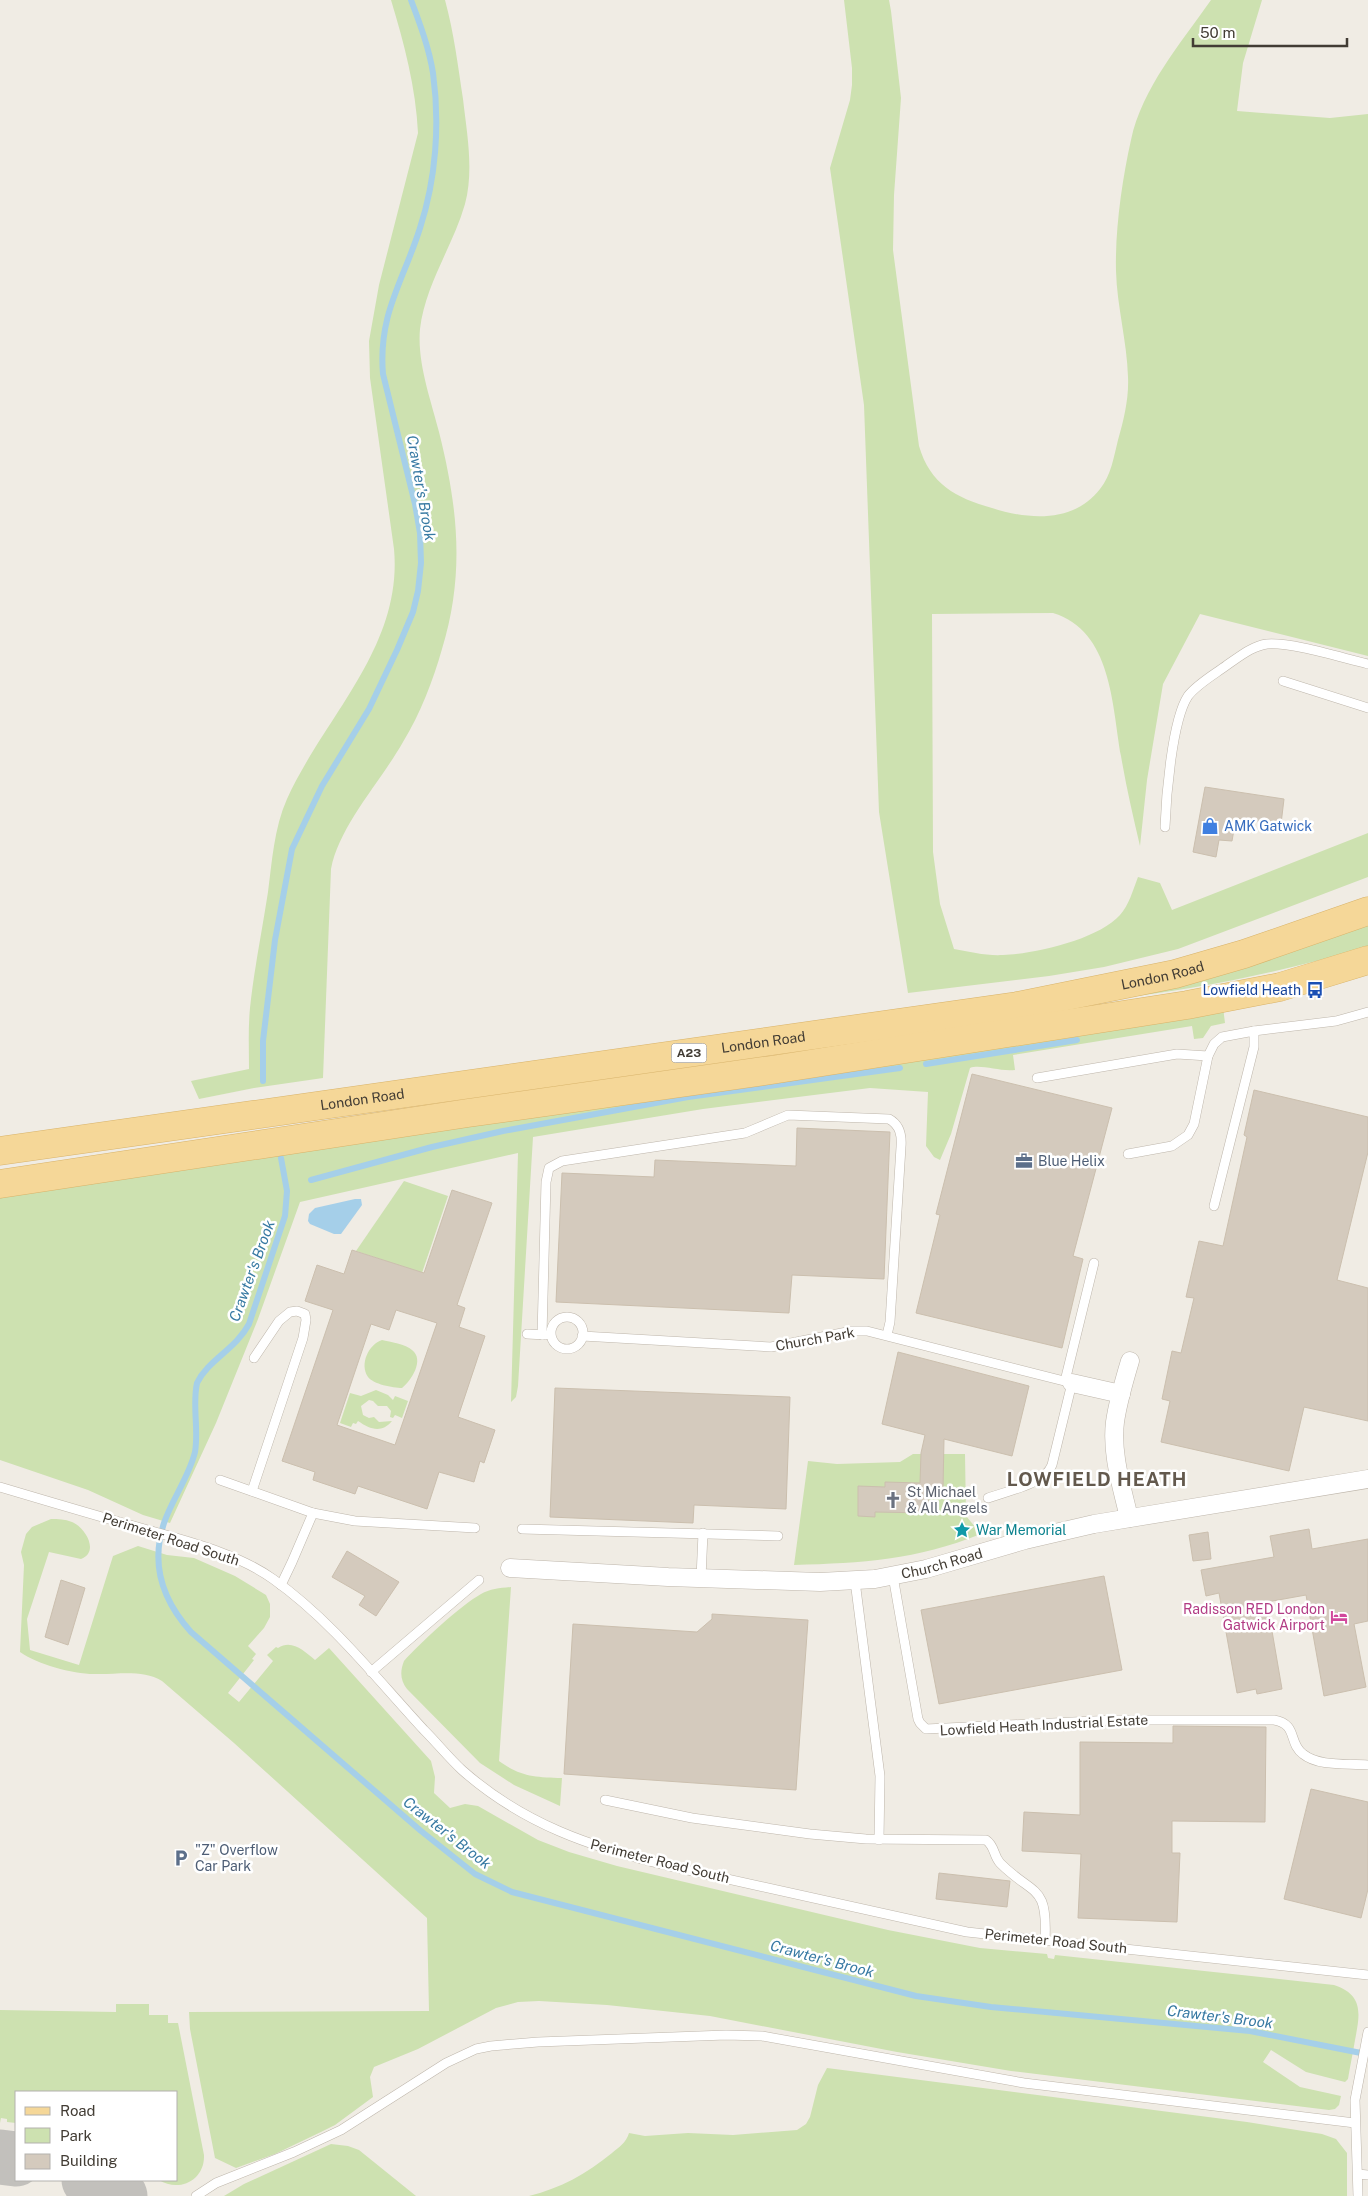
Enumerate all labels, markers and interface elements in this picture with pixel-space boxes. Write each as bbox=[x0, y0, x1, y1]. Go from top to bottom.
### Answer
scale bar bbox=[1193, 15, 1347, 47]
text: 50 m bbox=[1200, 24, 1235, 41]
water label: Crawter's Brook bbox=[404, 434, 439, 543]
shop icon: AMK Gatwick bbox=[1200, 816, 1220, 836]
place label: AMK Gatwick bbox=[1224, 818, 1312, 834]
street label: London Road bbox=[1120, 958, 1206, 993]
bus stop icon: Lowfield Heath bbox=[1305, 980, 1325, 1000]
place label: Lowfield Heath bbox=[1202, 982, 1301, 998]
street label: London Road bbox=[720, 1028, 806, 1056]
road number: A23 bbox=[672, 1044, 706, 1062]
street label: London Road bbox=[319, 1085, 405, 1113]
office icon: Blue Helix bbox=[1014, 1151, 1034, 1171]
place label: Blue Helix bbox=[1038, 1153, 1105, 1169]
water label: Crawter's Brook bbox=[225, 1217, 278, 1324]
street label: Church Park bbox=[774, 1324, 856, 1354]
district label: LOWFIELD HEATH bbox=[1007, 1468, 1187, 1490]
place label: St Michael & All Angels bbox=[907, 1484, 988, 1516]
church icon: St Michael & All Angels bbox=[883, 1490, 903, 1510]
street label: Perimeter Road South bbox=[101, 1509, 241, 1569]
place icon: War Memorial bbox=[952, 1520, 972, 1540]
place label: War Memorial bbox=[976, 1522, 1067, 1538]
street label: Church Road bbox=[900, 1545, 984, 1582]
place label: Radisson RED London Gatwick Airport bbox=[1183, 1601, 1325, 1633]
hotel icon: Radisson RED London Gatwick Airport bbox=[1329, 1607, 1349, 1627]
street label: Lowfield Heath Industrial Estate bbox=[939, 1712, 1149, 1738]
water label: Crawter's Brook bbox=[400, 1793, 495, 1873]
street label: Perimeter Road South bbox=[589, 1836, 731, 1886]
place label: "Z" Overflow Car Park bbox=[195, 1842, 278, 1874]
parking icon: "Z" Overflow Car Park bbox=[171, 1848, 191, 1868]
street label: Perimeter Road South bbox=[984, 1926, 1128, 1956]
water label: Crawter's Brook bbox=[768, 1937, 877, 1981]
water label: Crawter's Brook bbox=[1166, 2002, 1275, 2032]
legend bbox=[15, 2091, 178, 2181]
text: Road bbox=[60, 2102, 96, 2119]
text: Park bbox=[60, 2127, 92, 2144]
text: Building bbox=[60, 2152, 118, 2169]

